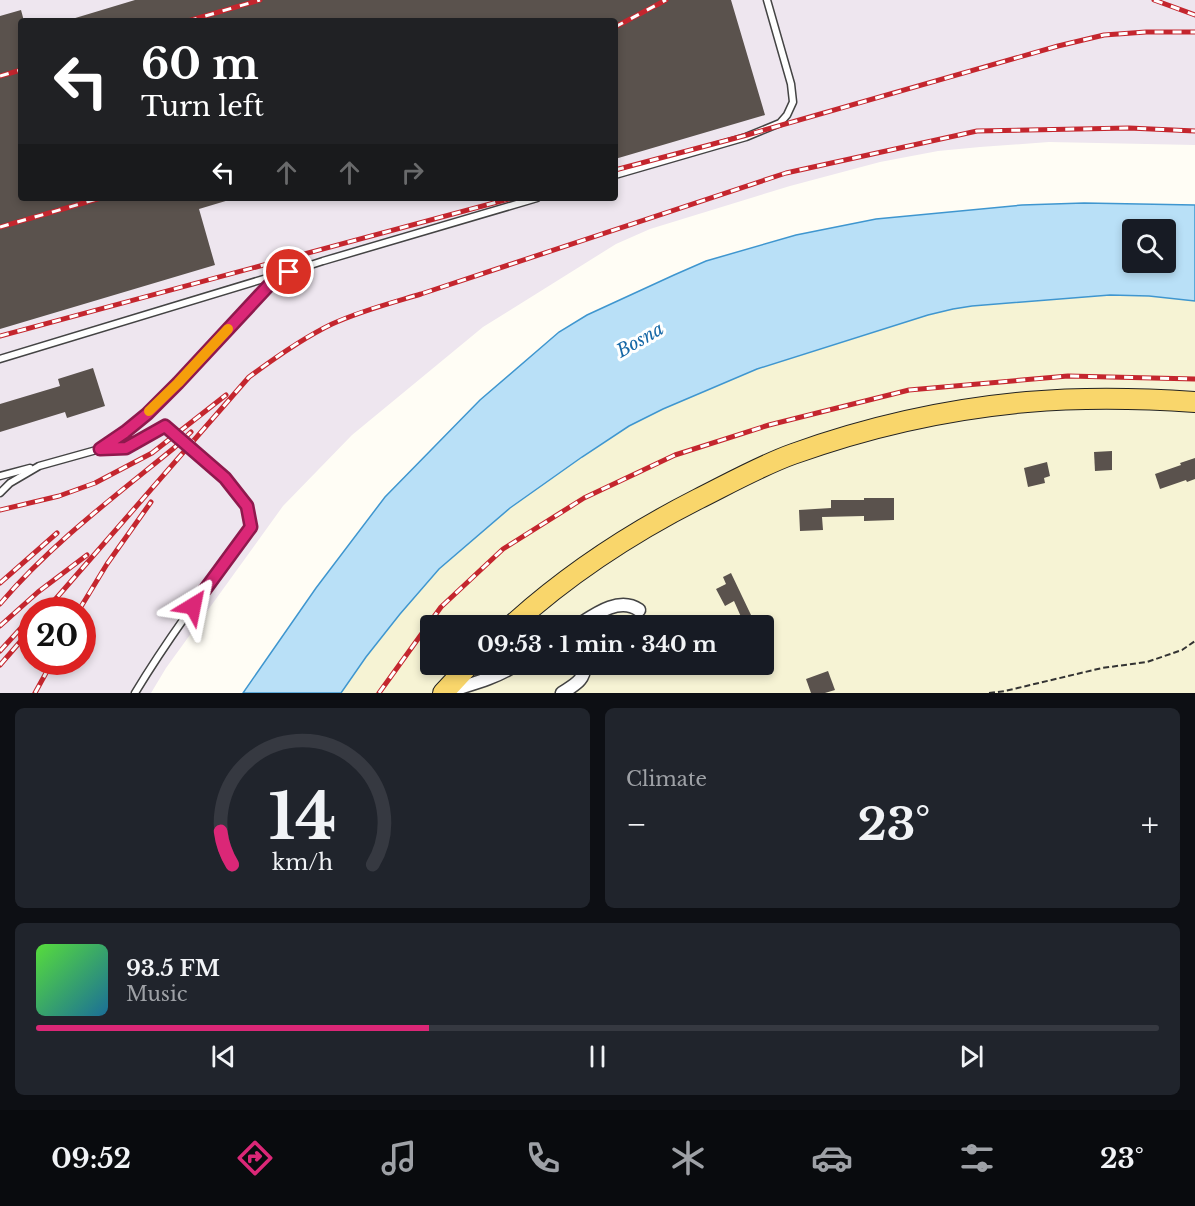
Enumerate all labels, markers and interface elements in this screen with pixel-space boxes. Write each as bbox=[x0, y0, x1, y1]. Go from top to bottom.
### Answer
text: 60 m bbox=[141, 38, 259, 90]
icon: left bbox=[42, 42, 120, 120]
text: Turn left bbox=[141, 90, 264, 123]
icon: left bbox=[207, 156, 240, 189]
icon: ahead bbox=[270, 156, 303, 189]
icon: ahead bbox=[333, 156, 366, 189]
icon: right bbox=[396, 156, 429, 189]
map controls bbox=[1122, 219, 1176, 273]
button: search bbox=[1122, 219, 1176, 273]
pin bbox=[263, 246, 314, 297]
icon: arrive bbox=[272, 255, 305, 288]
water label: Bosna bbox=[612, 318, 668, 363]
position arrow bbox=[161, 574, 225, 638]
speed limit sign: 20 bbox=[18, 597, 96, 675]
text: 09:53 · 1 min · 340 m bbox=[477, 631, 717, 658]
text: Climate bbox=[626, 767, 707, 791]
text: 14 bbox=[268, 778, 337, 856]
text: 23° bbox=[857, 796, 930, 852]
text: − bbox=[626, 804, 647, 845]
text: + bbox=[1141, 804, 1159, 845]
text: km/h bbox=[272, 849, 333, 876]
text: 93.5 FM bbox=[126, 955, 220, 982]
text: Music bbox=[126, 982, 187, 1006]
icon: previous bbox=[207, 1040, 240, 1073]
icon: pause bbox=[581, 1040, 614, 1073]
icon: next bbox=[955, 1040, 988, 1073]
icon: directions bbox=[234, 1137, 276, 1179]
icon: music bbox=[378, 1137, 420, 1179]
icon: phone bbox=[522, 1137, 564, 1179]
icon: climate bbox=[667, 1137, 709, 1179]
icon: car bbox=[811, 1137, 853, 1179]
icon: filters bbox=[956, 1137, 998, 1179]
text: 09:52 bbox=[51, 1142, 131, 1175]
text: 23° bbox=[1100, 1142, 1144, 1175]

